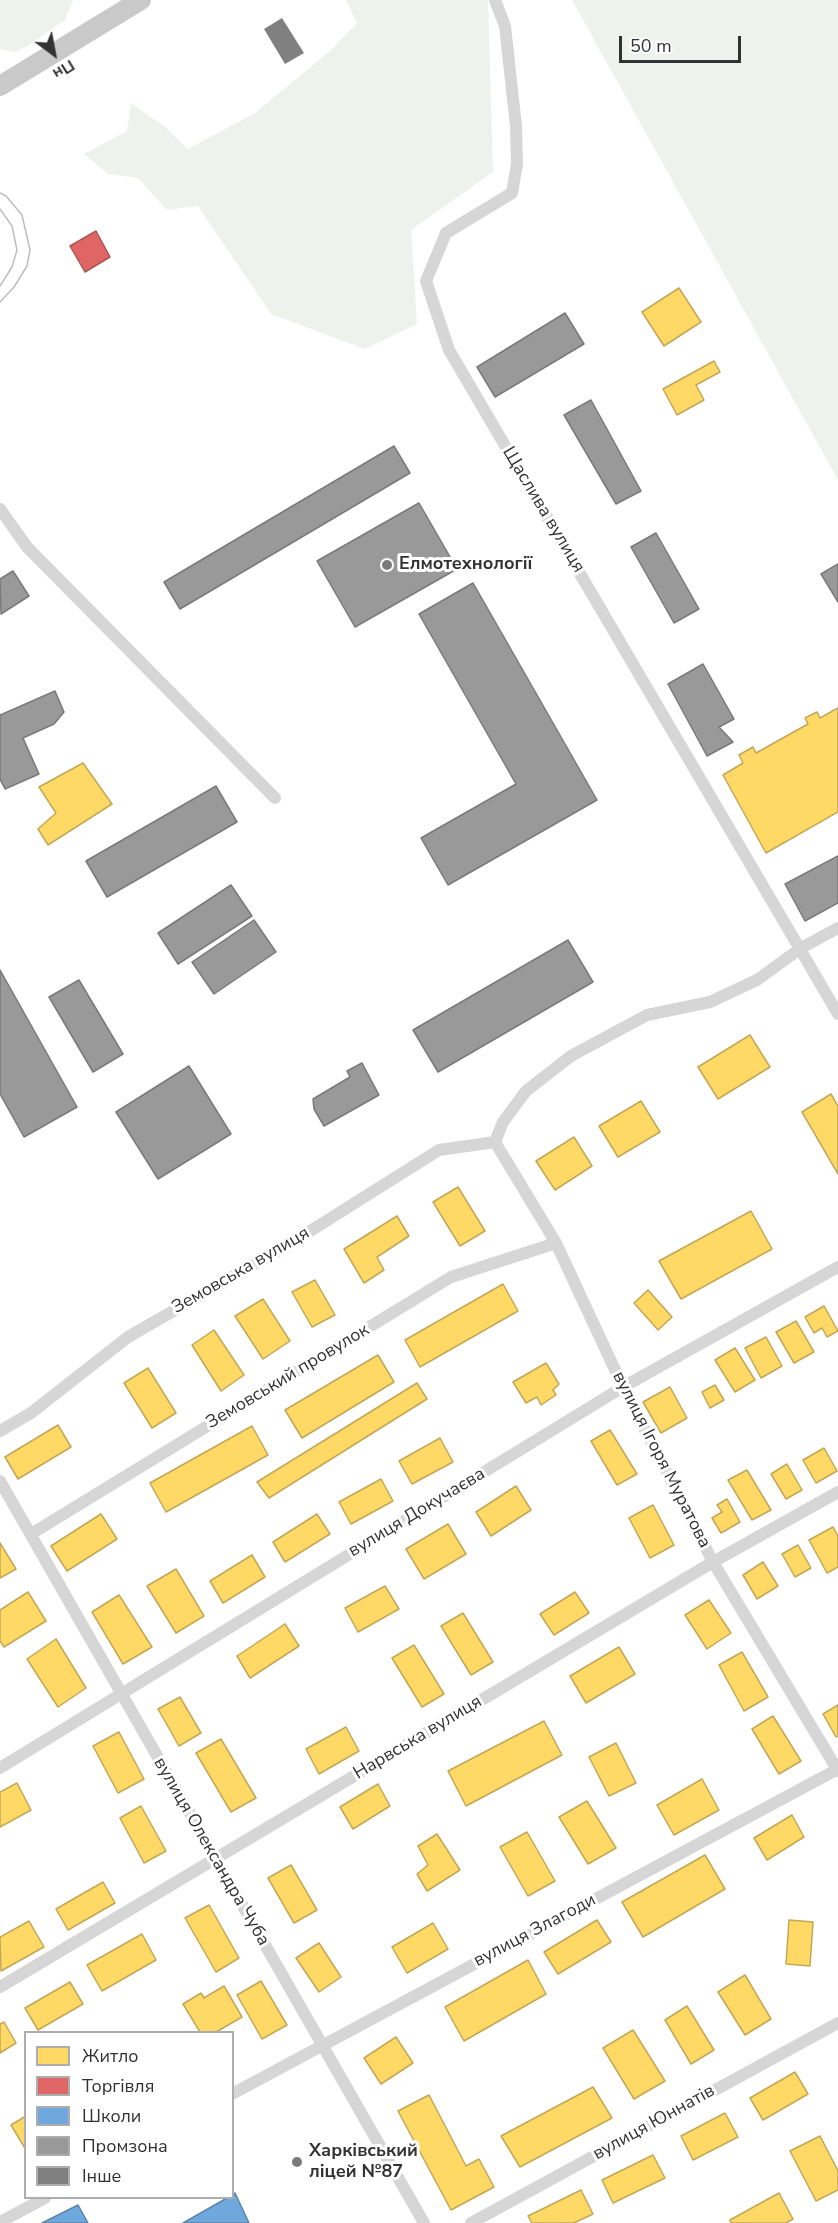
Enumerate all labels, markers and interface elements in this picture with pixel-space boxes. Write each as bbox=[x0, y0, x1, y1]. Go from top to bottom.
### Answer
north arrow bbox=[24, 24, 84, 84]
scale bar bbox=[622, 24, 744, 62]
text: 50 m bbox=[630, 34, 672, 58]
text: Пн bbox=[48, 54, 79, 84]
street label: Щаслива вулиця bbox=[497, 443, 589, 577]
place label: Елмотехнології bbox=[399, 554, 532, 576]
marker: Елмотехнології bbox=[380, 558, 394, 572]
street label: Земовська вулиця bbox=[168, 1223, 314, 1319]
street label: Земовський провулок bbox=[202, 1320, 374, 1434]
street label: вулиця Ігоря Муратова bbox=[607, 1368, 715, 1552]
street label: вулиця Докучаєва bbox=[345, 1464, 489, 1562]
street label: Нарвська вулиця bbox=[350, 1691, 486, 1785]
street label: вулиця Олександра Чуба bbox=[148, 1754, 274, 1950]
street label: вулиця Злагоди bbox=[470, 1890, 600, 1972]
legend bbox=[24, 2031, 234, 2199]
text: Житло bbox=[82, 2044, 138, 2068]
text: Торгівля bbox=[82, 2074, 154, 2098]
street label: вулиця Юннатів bbox=[589, 2081, 719, 2165]
text: Школи bbox=[82, 2104, 141, 2128]
text: Промзона bbox=[82, 2134, 168, 2158]
place label: Харківський ліцей №87 bbox=[309, 2141, 418, 2184]
marker: Харківський ліцей №87 bbox=[290, 2155, 304, 2169]
text: Інше bbox=[82, 2164, 121, 2188]

